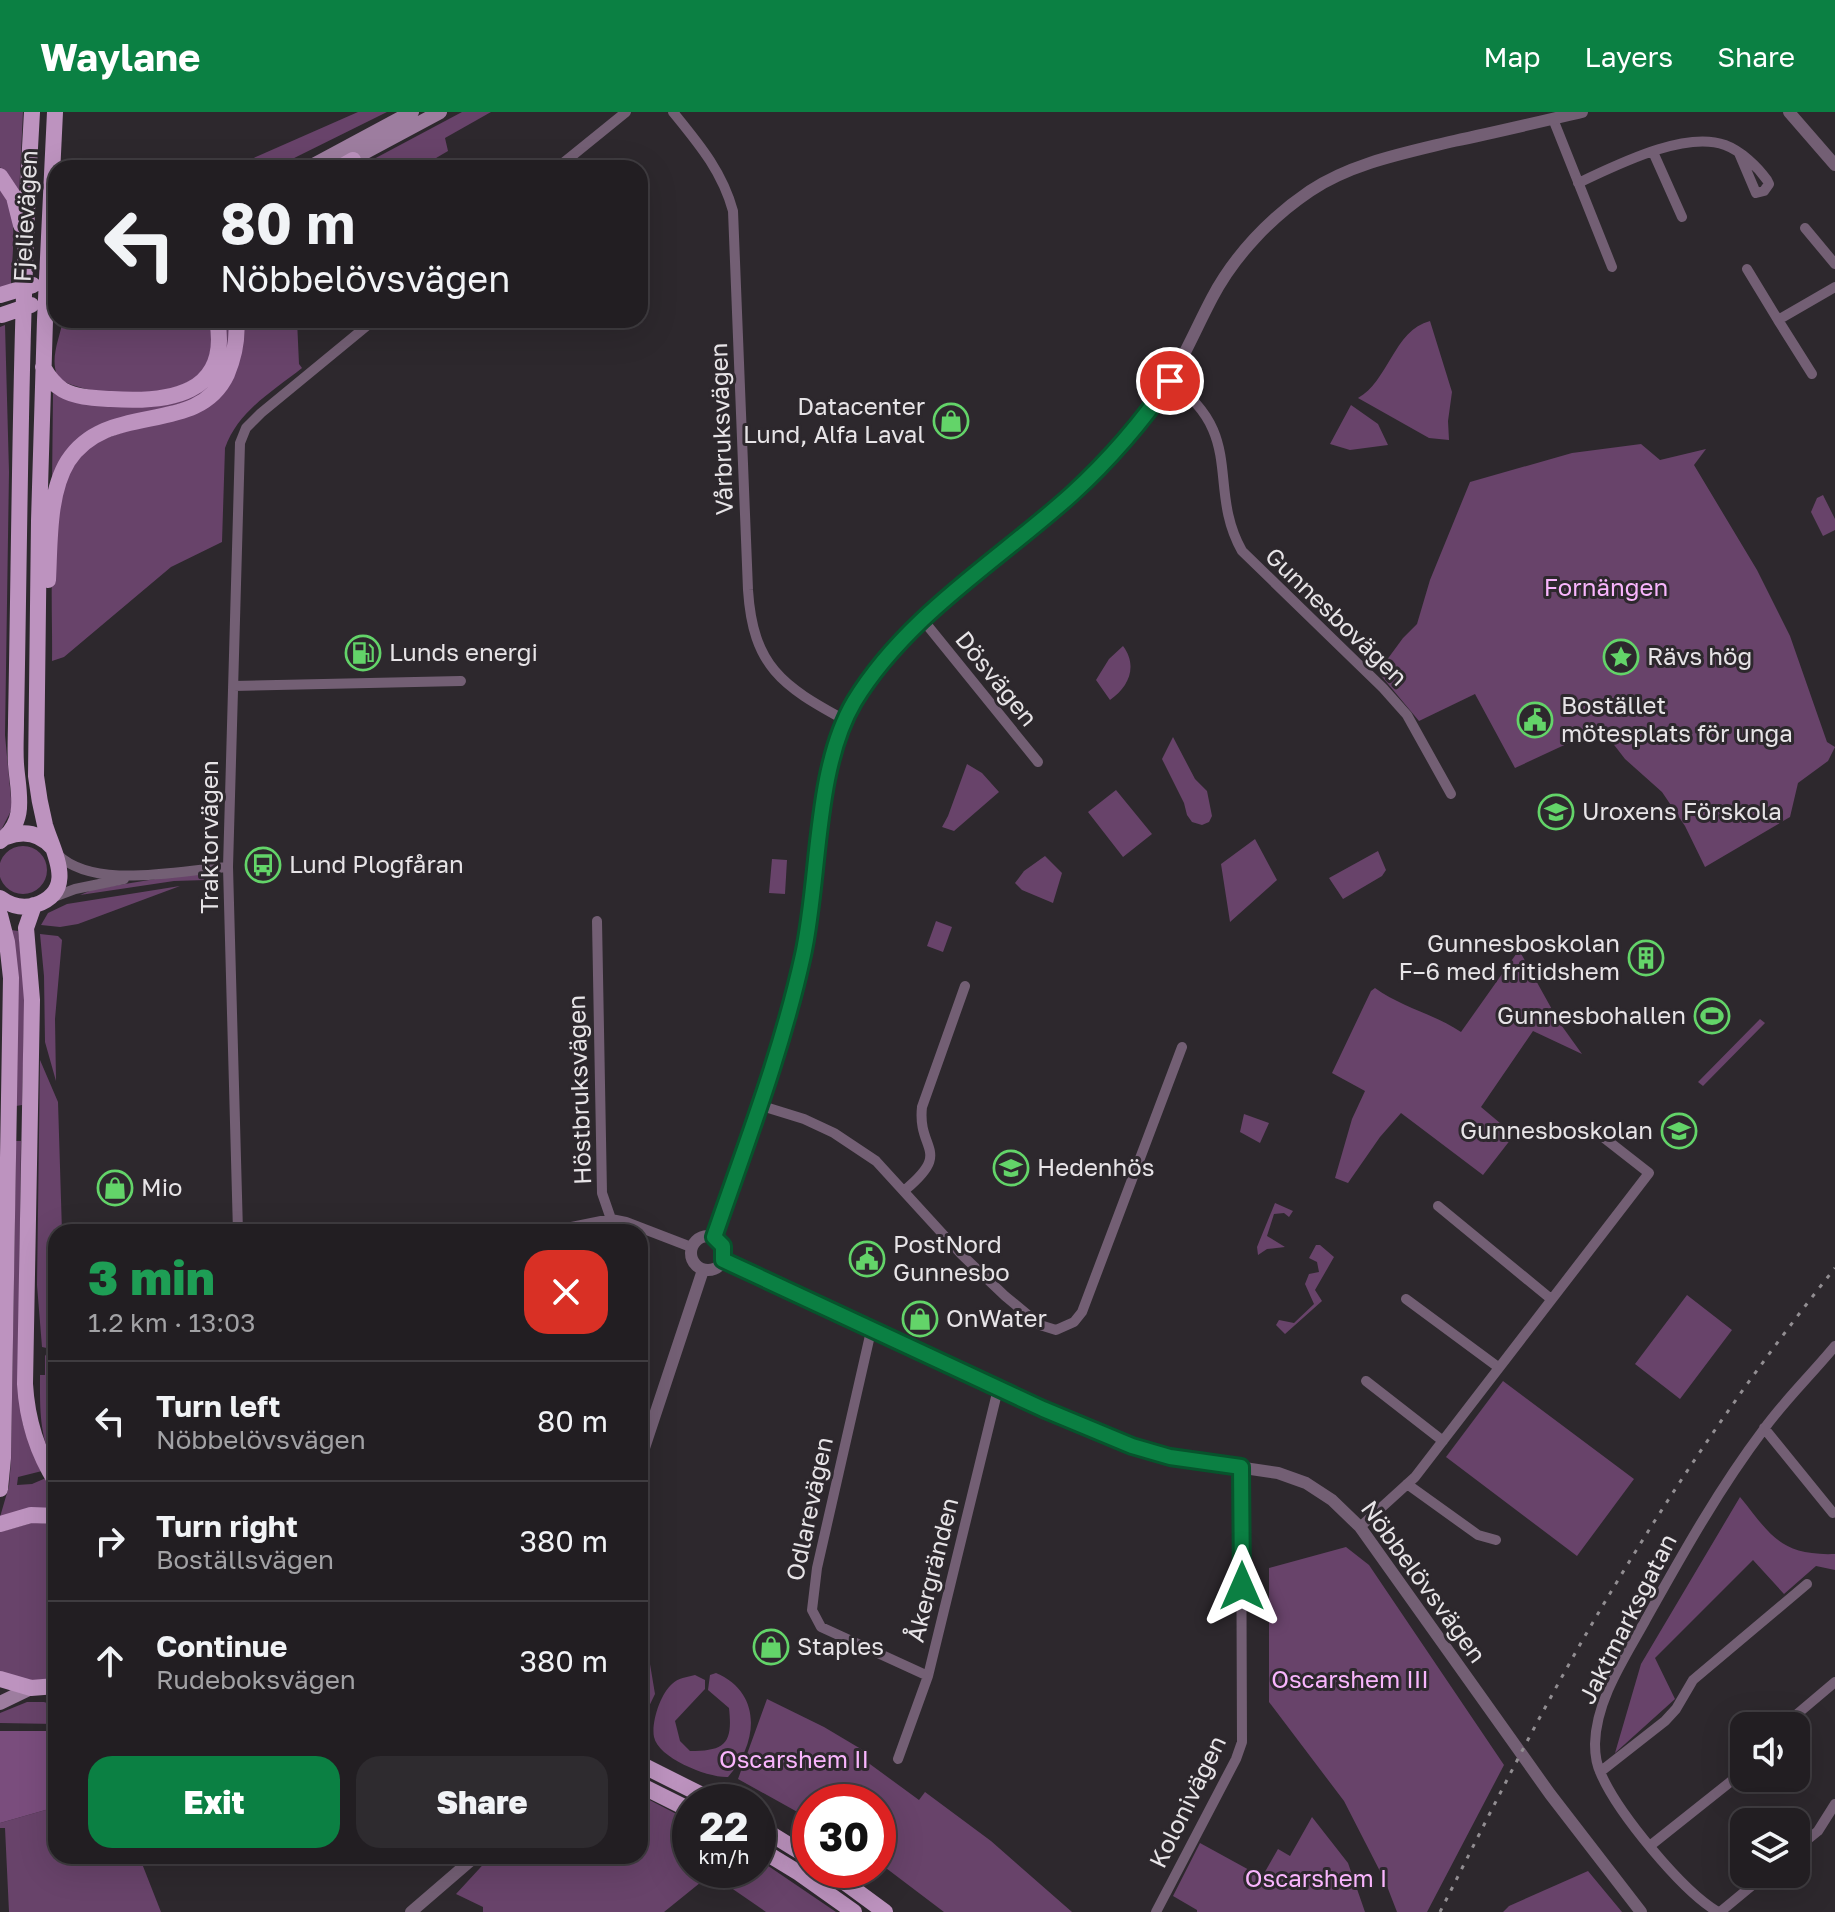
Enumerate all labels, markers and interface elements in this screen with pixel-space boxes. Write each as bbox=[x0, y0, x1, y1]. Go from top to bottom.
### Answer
text: Waylane bbox=[40, 34, 201, 79]
text: Map bbox=[1483, 40, 1541, 73]
text: Layers bbox=[1585, 40, 1673, 73]
text: Share bbox=[1717, 40, 1795, 73]
street label: Fjelievägen bbox=[7, 149, 42, 283]
text: 80 m bbox=[220, 189, 355, 256]
icon: left bbox=[88, 192, 192, 296]
text: Nöbbelövsvägen bbox=[220, 257, 510, 300]
street label: Vårbruksvägen bbox=[703, 342, 738, 516]
pin bbox=[1136, 347, 1204, 415]
icon: arrive bbox=[1148, 359, 1192, 403]
place label: Datacenter Lund, Alfa Laval bbox=[743, 391, 925, 448]
shop icon: Datacenter Lund, Alfa Laval bbox=[932, 402, 970, 440]
street label: Gunnesbovägen bbox=[1260, 541, 1414, 691]
park label: Fornängen bbox=[1544, 572, 1668, 601]
street label: Dösvägen bbox=[950, 625, 1044, 731]
fuel station icon: Lunds energi bbox=[344, 634, 382, 672]
place label: Lunds energi bbox=[389, 637, 538, 666]
place icon: Rävs hög bbox=[1602, 638, 1640, 676]
place label: Rävs hög bbox=[1647, 641, 1752, 670]
place label: Bostället mötesplats för unga bbox=[1561, 690, 1793, 747]
public building icon: Bostället mötesplats för unga bbox=[1516, 701, 1554, 739]
street label: Traktorvägen bbox=[194, 760, 223, 914]
school or university icon: Uroxens Förskola bbox=[1537, 793, 1575, 831]
place label: Uroxens Förskola bbox=[1582, 796, 1782, 825]
bus stop icon: Lund Plogfåran bbox=[244, 846, 282, 884]
place label: Lund Plogfåran bbox=[289, 849, 464, 878]
place label: Gunnesboskolan F–6 med fritidshem bbox=[1399, 928, 1620, 985]
building icon: Gunnesboskolan F–6 med fritidshem bbox=[1627, 939, 1665, 977]
street label: Höstbruksvägen bbox=[561, 995, 596, 1185]
sports icon: Gunnesbohallen bbox=[1693, 997, 1731, 1035]
place label: Gunnesbohallen bbox=[1497, 1000, 1686, 1029]
school or university icon: Gunnesboskolan bbox=[1660, 1112, 1698, 1150]
place label: Gunnesboskolan bbox=[1460, 1115, 1653, 1144]
school or university icon: Hedenhös bbox=[992, 1149, 1030, 1187]
place label: Hedenhös bbox=[1037, 1152, 1154, 1181]
shop icon: Mio bbox=[96, 1169, 134, 1207]
place label: Mio bbox=[141, 1172, 182, 1201]
place label: PostNord Gunnesbo bbox=[893, 1229, 1010, 1286]
public building icon: PostNord Gunnesbo bbox=[848, 1240, 886, 1278]
text: 3 min bbox=[88, 1248, 215, 1306]
button: close bbox=[524, 1250, 608, 1334]
shop icon: OnWater bbox=[901, 1300, 939, 1338]
place label: OnWater bbox=[946, 1303, 1047, 1332]
text: 1.2 km · 13:03 bbox=[88, 1307, 255, 1338]
text: Turn left bbox=[156, 1388, 281, 1424]
icon: left bbox=[88, 1399, 132, 1443]
text: 80 m bbox=[537, 1403, 608, 1439]
text: Nöbbelövsvägen bbox=[156, 1424, 366, 1455]
street label: Odlarevägen bbox=[779, 1434, 838, 1583]
street label: Åkergränden bbox=[900, 1494, 963, 1645]
street label: Nöbbelövsvägen bbox=[1356, 1494, 1493, 1668]
text: Turn right bbox=[156, 1508, 298, 1544]
icon: right bbox=[88, 1519, 132, 1563]
text: 380 m bbox=[520, 1523, 608, 1559]
street label: Jaktmarksgatan bbox=[1571, 1528, 1682, 1708]
text: Boställsvägen bbox=[156, 1544, 334, 1575]
position arrow bbox=[1200, 1544, 1284, 1628]
text: Continue bbox=[156, 1628, 287, 1664]
shop icon: Staples bbox=[752, 1628, 790, 1666]
place label: Staples bbox=[797, 1631, 884, 1660]
icon: ahead bbox=[88, 1639, 132, 1683]
text: 380 m bbox=[520, 1643, 608, 1679]
text: Rudeboksvägen bbox=[156, 1664, 356, 1695]
park label: Oscarshem III bbox=[1271, 1664, 1429, 1693]
map controls bbox=[1730, 1712, 1810, 1888]
button: sound bbox=[1730, 1712, 1810, 1792]
street label: Kolonivägen bbox=[1142, 1731, 1231, 1872]
park label: Oscarshem II bbox=[719, 1744, 869, 1773]
button: Exit bbox=[88, 1756, 340, 1848]
button: Share bbox=[356, 1756, 608, 1848]
speed limit sign: 30 bbox=[792, 1784, 896, 1888]
text: 22 bbox=[700, 1802, 748, 1850]
button: layers bbox=[1730, 1808, 1810, 1888]
text: km/h bbox=[699, 1844, 749, 1868]
park label: Oscarshem I bbox=[1245, 1863, 1387, 1892]

